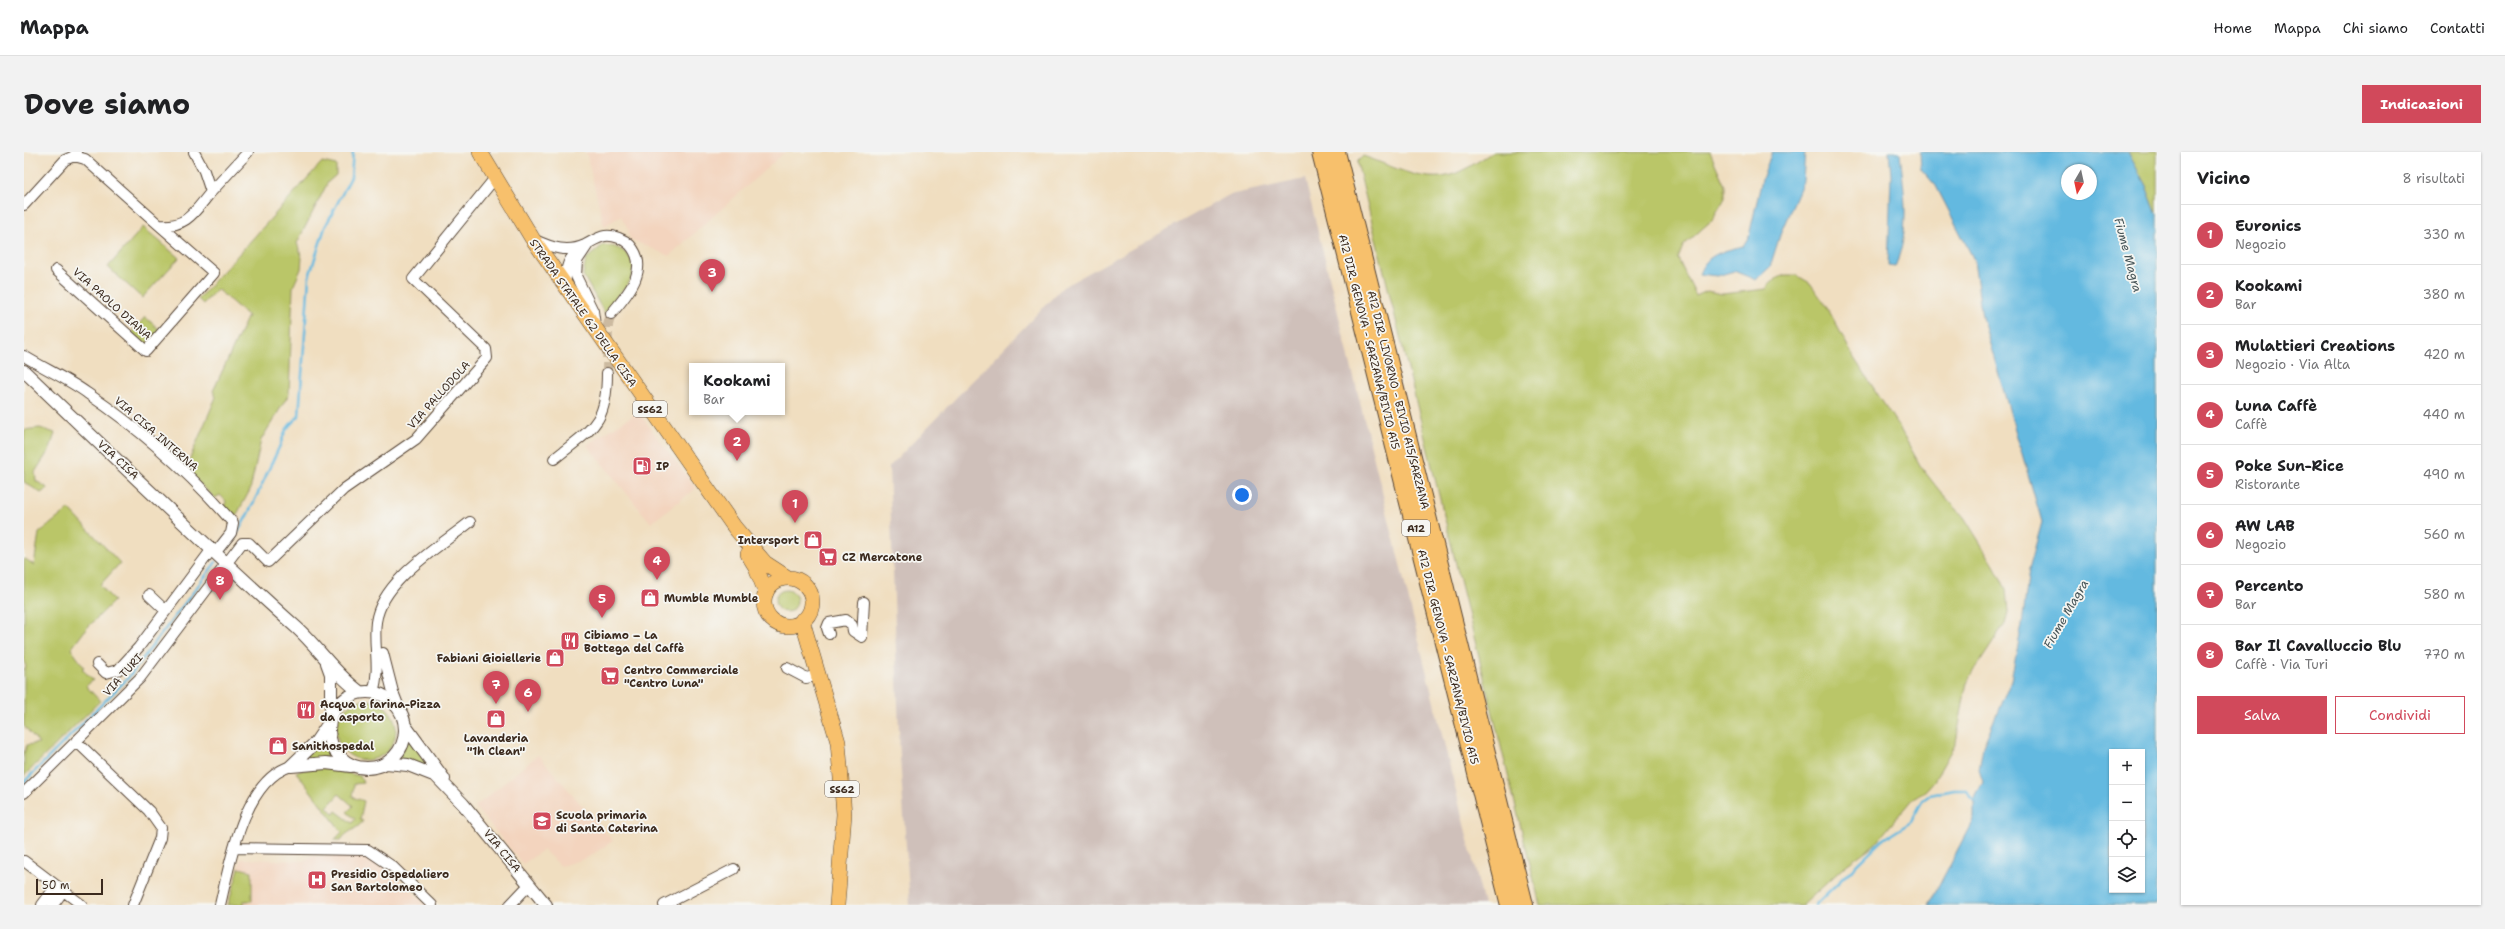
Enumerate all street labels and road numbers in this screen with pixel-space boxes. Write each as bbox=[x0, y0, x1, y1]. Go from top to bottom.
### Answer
street label: A12 DIR. GENOVA - SARZANA/BIVIO A15 bbox=[1335, 233, 1403, 451]
street label: STRADA STATALE 62 DELLA CISA bbox=[526, 236, 640, 390]
street label: VIA PAOLO DIANA bbox=[69, 265, 155, 343]
street label: A12 DIR. LIVORNO - BIVIO A15/SARZANA bbox=[1363, 289, 1433, 511]
street label: VIA PALLODOLA bbox=[404, 358, 474, 432]
street label: VIA CISA INTERNA bbox=[111, 394, 201, 474]
road number: SS62 bbox=[633, 401, 667, 417]
street label: VIA CISA bbox=[95, 438, 141, 482]
road number: A12 bbox=[1402, 520, 1430, 536]
street label: A12 DIR. GENOVA - SARZANA/BIVIO A15 bbox=[1414, 548, 1482, 766]
street label: VIA TURI bbox=[100, 650, 146, 700]
road number: SS62 bbox=[825, 781, 859, 797]
street label: VIA CISA bbox=[480, 826, 524, 876]

